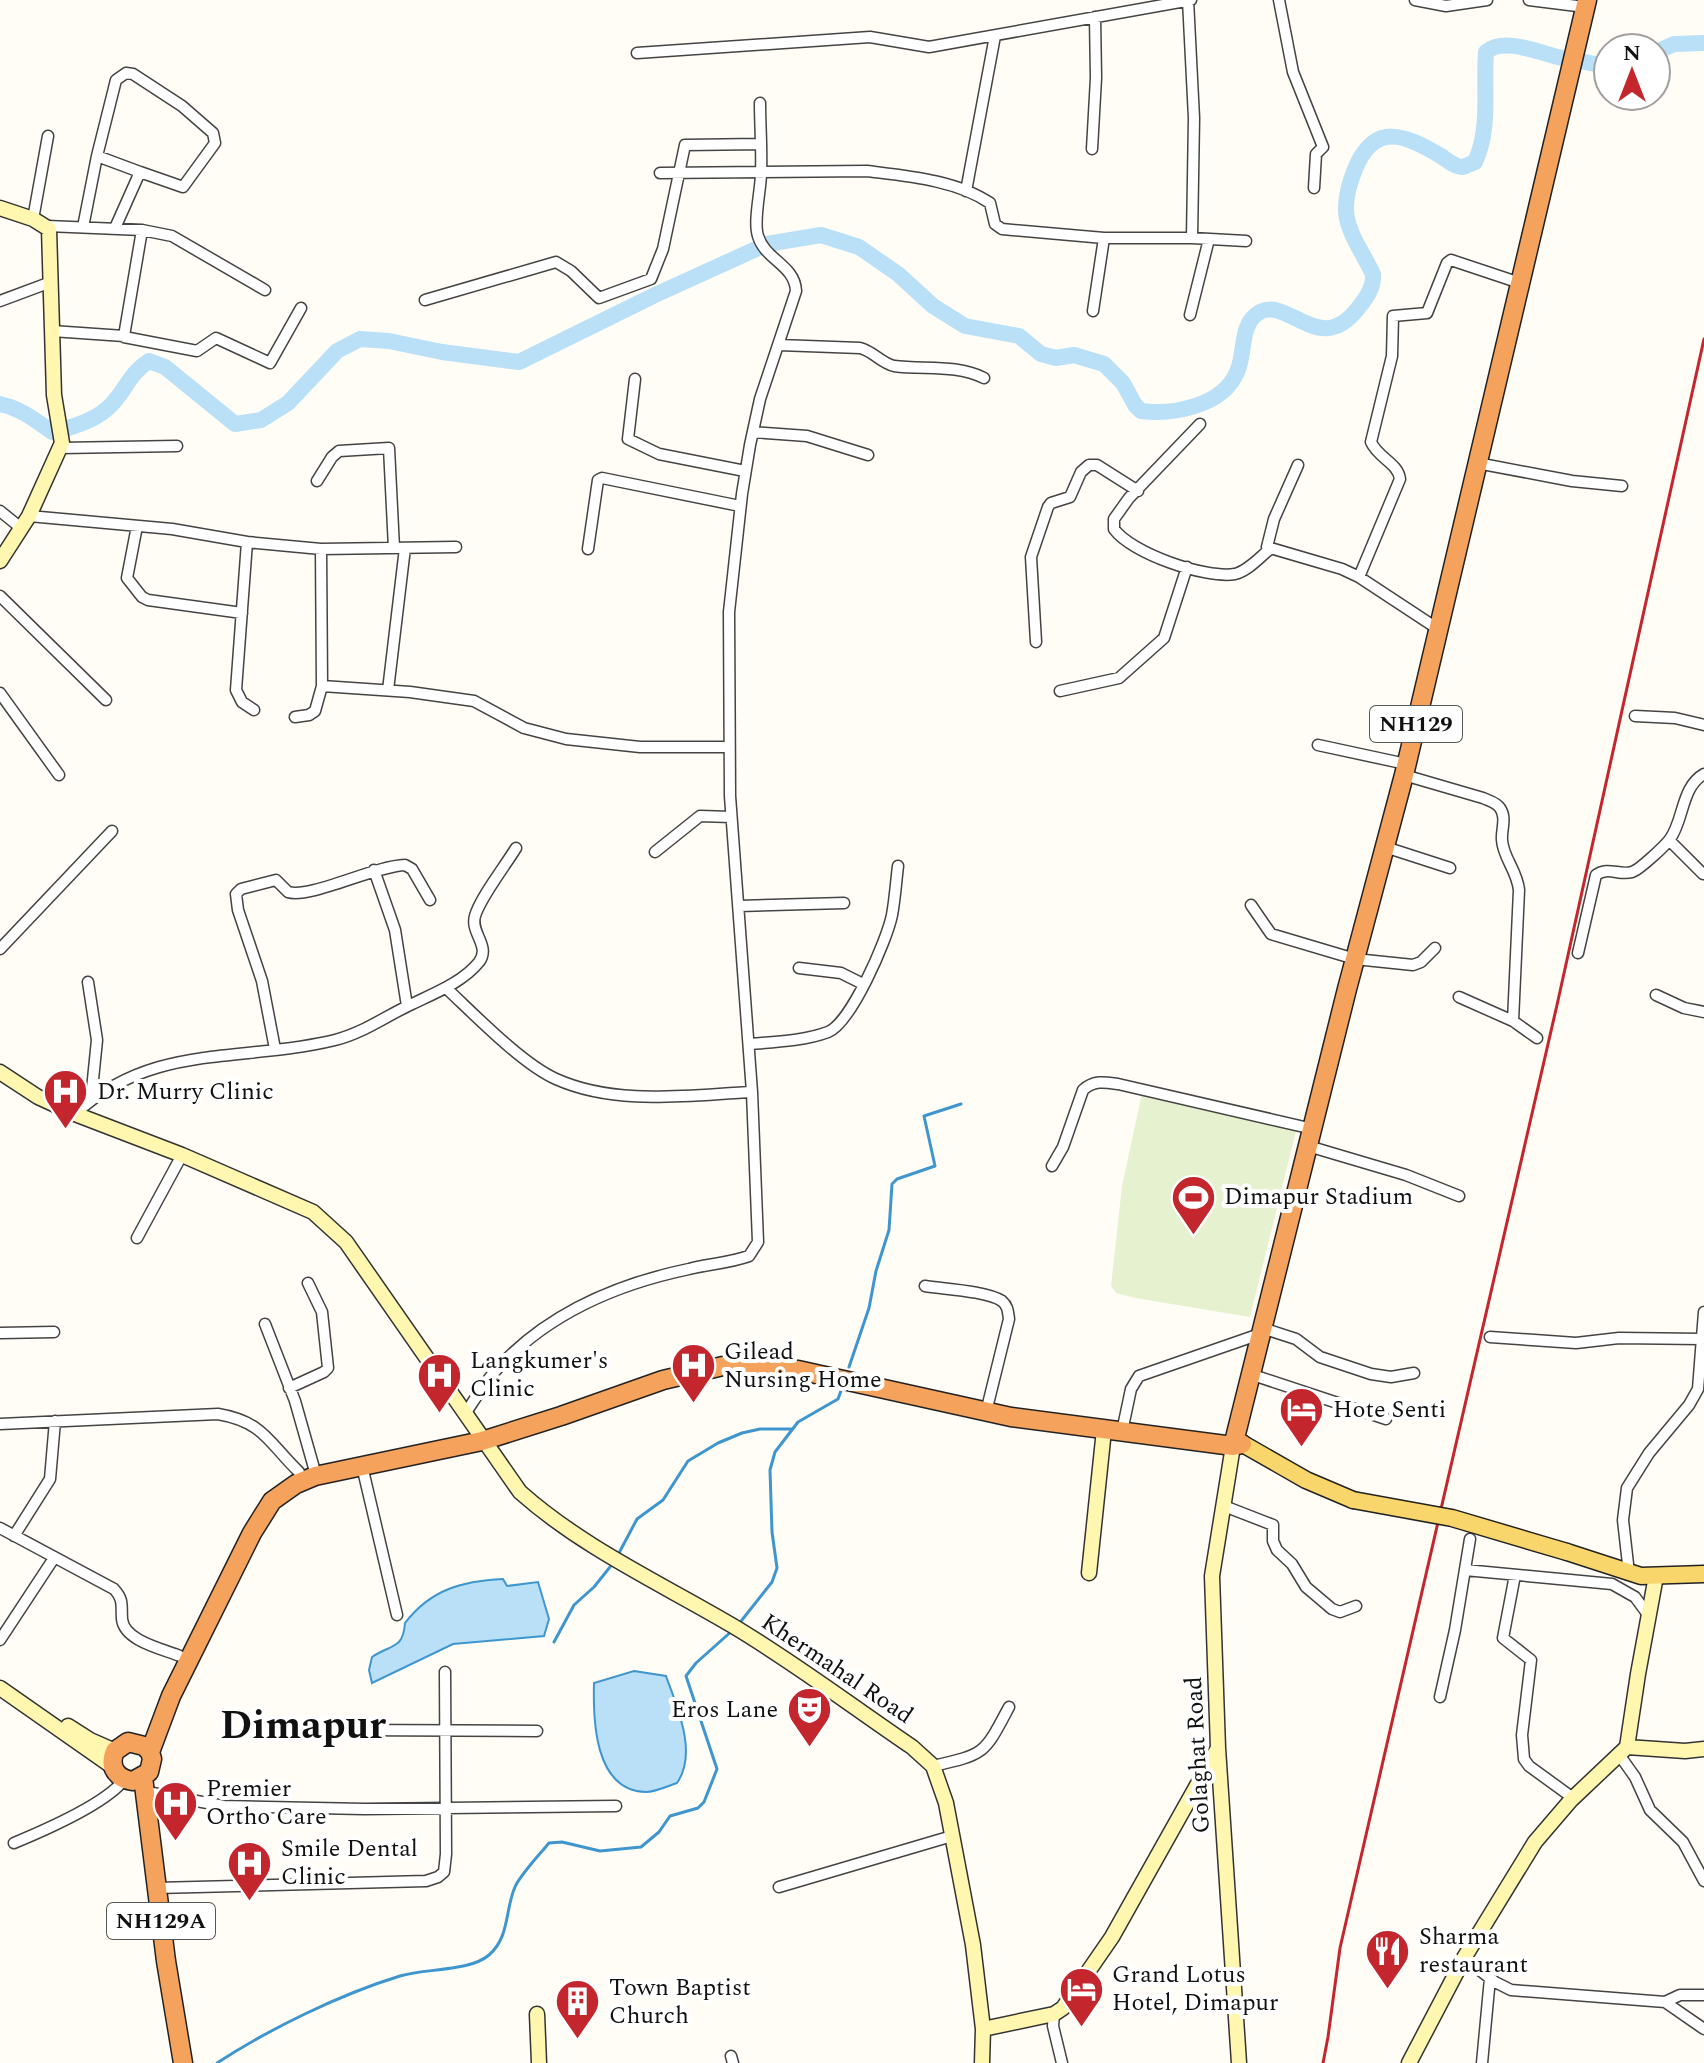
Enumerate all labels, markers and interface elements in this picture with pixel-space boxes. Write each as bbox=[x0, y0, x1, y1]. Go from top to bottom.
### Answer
north arrow bbox=[1592, 32, 1672, 112]
text: N bbox=[1623, 37, 1641, 70]
road number: NH129 bbox=[1370, 706, 1462, 742]
hospital icon: Dr. Murry Clinic bbox=[42, 1068, 90, 1131]
place label: Dr. Murry Clinic bbox=[97, 1074, 274, 1110]
sports icon: Dimapur Stadium bbox=[1169, 1173, 1217, 1236]
place label: Dimapur Stadium bbox=[1224, 1179, 1413, 1215]
place label: Gilead Nursing Home bbox=[724, 1334, 882, 1398]
hospital icon: Gilead Nursing Home bbox=[669, 1342, 717, 1405]
place label: Langkumer's Clinic bbox=[470, 1343, 608, 1407]
hospital icon: Langkumer's Clinic bbox=[415, 1351, 463, 1414]
hotel icon: Hote Senti bbox=[1278, 1386, 1326, 1449]
place label: Hote Senti bbox=[1333, 1392, 1446, 1428]
street label: Khermahal Road bbox=[754, 1605, 920, 1733]
street label: Golaghat Road bbox=[1176, 1676, 1220, 1834]
theatre icon: Eros Lane bbox=[785, 1686, 833, 1749]
place label: Eros Lane bbox=[671, 1692, 778, 1728]
district label: Dimapur bbox=[220, 1696, 386, 1757]
place label: Premier Ortho Care bbox=[206, 1771, 327, 1835]
hospital icon: Premier Ortho Care bbox=[151, 1779, 199, 1842]
place label: Smile Dental Clinic bbox=[281, 1831, 418, 1895]
hospital icon: Smile Dental Clinic bbox=[226, 1839, 274, 1902]
road number: NH129A bbox=[107, 1903, 215, 1939]
place label: Sharma restaurant bbox=[1419, 1919, 1528, 1983]
restaurant icon: Sharma restaurant bbox=[1364, 1927, 1412, 1990]
place label: Grand Lotus Hotel, Dimapur bbox=[1112, 1957, 1279, 2021]
hotel icon: Grand Lotus Hotel, Dimapur bbox=[1057, 1965, 1105, 2028]
place label: Town Baptist Church bbox=[609, 1970, 751, 2034]
building icon: Town Baptist Church bbox=[554, 1978, 602, 2041]

